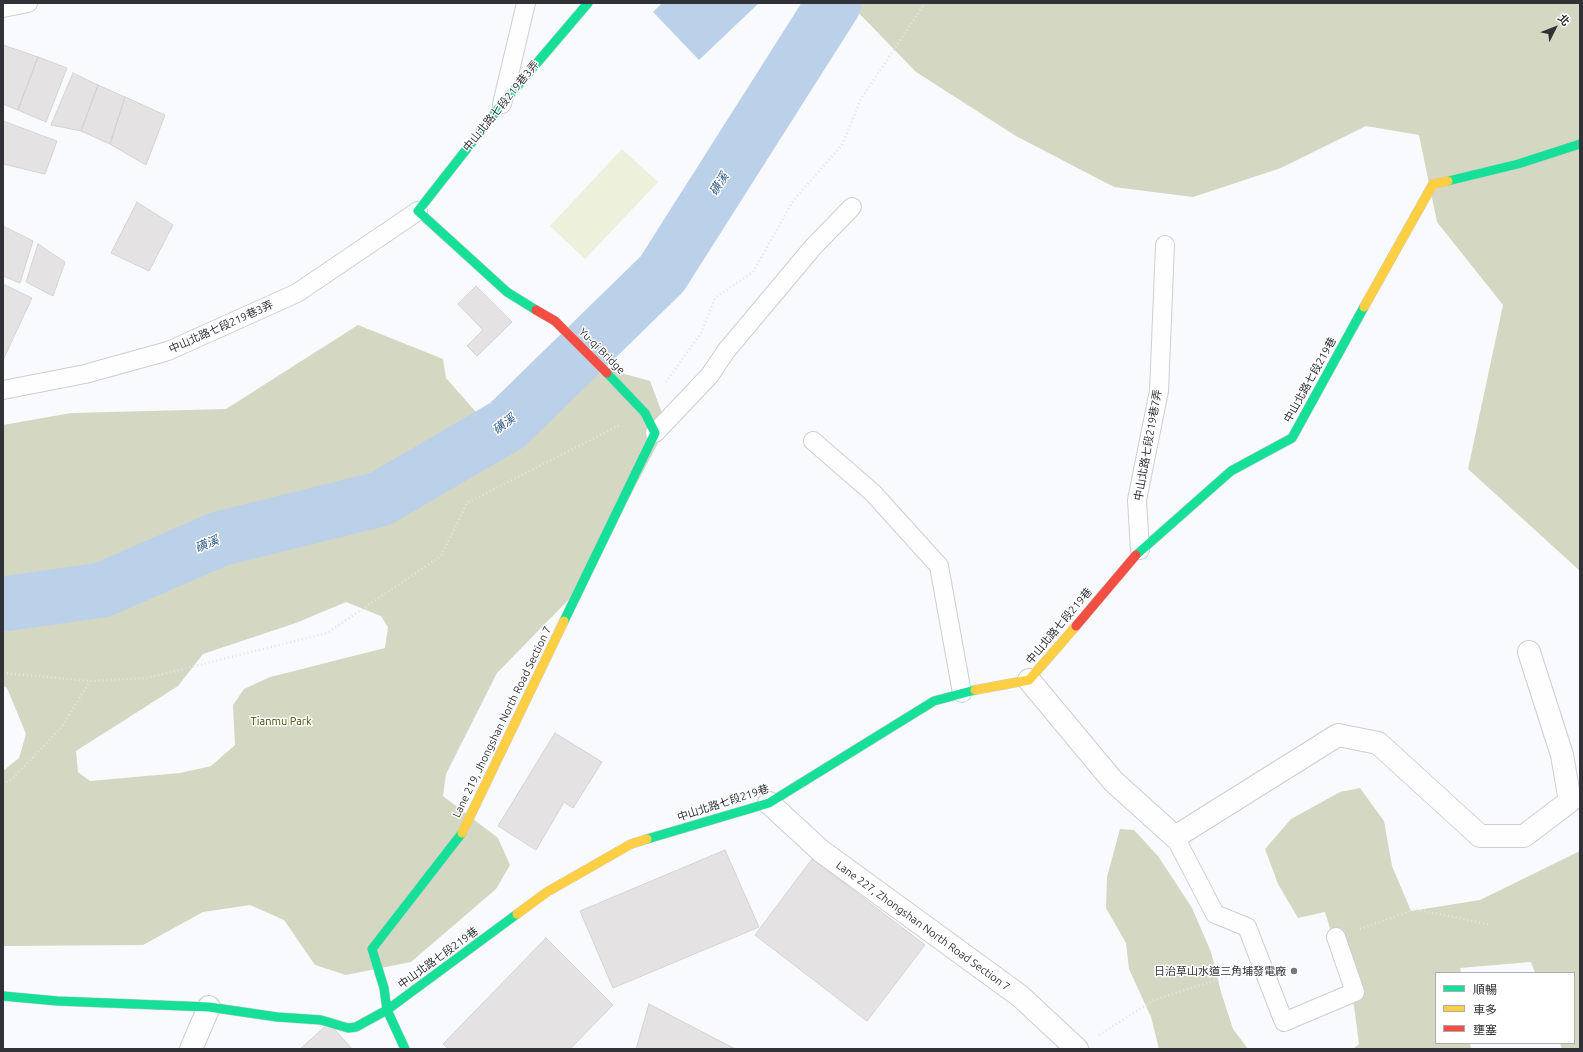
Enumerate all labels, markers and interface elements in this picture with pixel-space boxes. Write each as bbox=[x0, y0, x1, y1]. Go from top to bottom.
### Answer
north arrow bbox=[1535, 8, 1575, 48]
text: 北 bbox=[1556, 12, 1572, 28]
street label: 中山北路七段219巷3弄 bbox=[460, 58, 542, 154]
water label: 磺溪 bbox=[707, 170, 731, 198]
street label: 中山北路七段219巷3弄 bbox=[167, 298, 275, 356]
street label: Yu-qi Bridge bbox=[576, 325, 628, 377]
street label: 中山北路七段219巷 bbox=[1281, 335, 1339, 425]
street label: 中山北路七段219巷7弄 bbox=[1132, 388, 1164, 502]
water label: 磺溪 bbox=[490, 411, 518, 437]
water label: 磺溪 bbox=[193, 533, 221, 555]
street label: 中山北路七段219巷 bbox=[1023, 585, 1095, 667]
street label: Lane 219, Jhongshan North Road Section 7 bbox=[450, 624, 554, 820]
park label: Tianmu Park bbox=[250, 714, 312, 728]
street label: 中山北路七段219巷 bbox=[675, 782, 771, 824]
street label: Lane 227, Zhongshan North Road Section 7 bbox=[833, 858, 1013, 994]
street label: 中山北路七段219巷 bbox=[395, 925, 481, 991]
place label: 日治草山水道三角埔發電廠 bbox=[1154, 964, 1286, 978]
marker: 日治草山水道三角埔發電廠 bbox=[1289, 966, 1299, 976]
legend bbox=[1435, 972, 1575, 1044]
text: 順暢 bbox=[1473, 983, 1497, 996]
text: 車多 bbox=[1473, 1003, 1497, 1016]
text: 壅塞 bbox=[1473, 1023, 1497, 1036]

